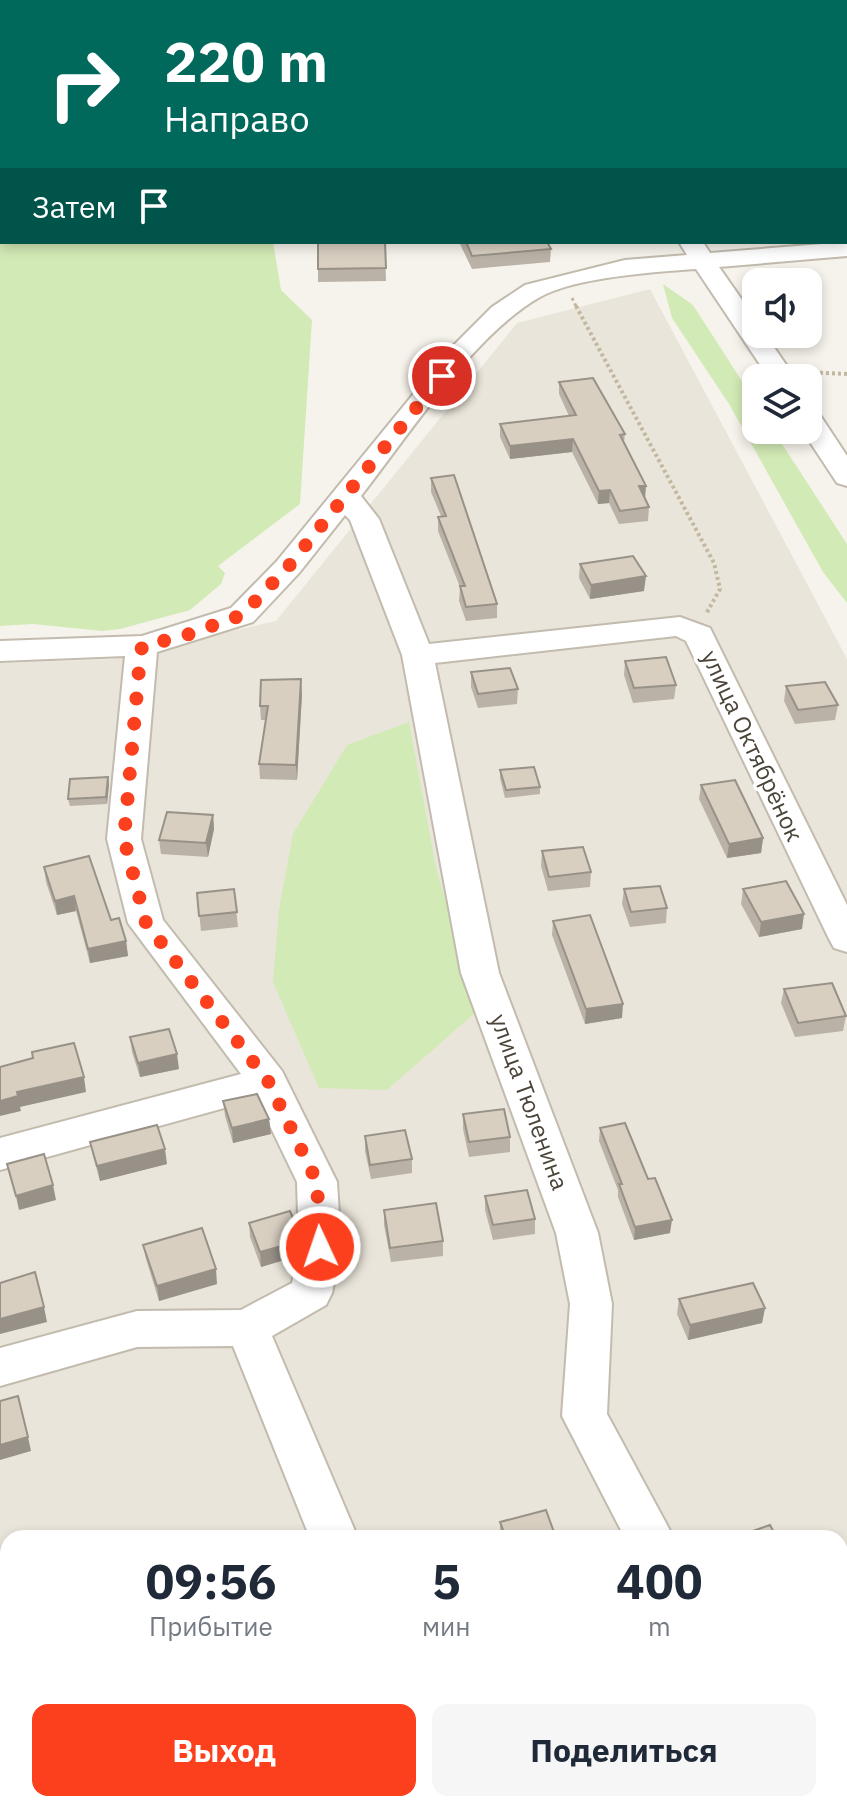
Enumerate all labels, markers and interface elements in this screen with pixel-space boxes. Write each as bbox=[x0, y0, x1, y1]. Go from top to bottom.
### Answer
text: 220 m bbox=[164, 25, 328, 97]
icon: right bbox=[32, 32, 136, 136]
text: Направо bbox=[164, 95, 310, 142]
icon: arrive bbox=[132, 184, 176, 228]
text: Затем bbox=[32, 187, 116, 226]
map controls bbox=[742, 268, 822, 444]
button: sound bbox=[742, 268, 822, 348]
pin bbox=[408, 342, 476, 410]
icon: arrive bbox=[420, 354, 464, 398]
button: layers bbox=[742, 364, 822, 444]
street label: улица Октябрёнок bbox=[695, 645, 811, 846]
street label: улица Тюленина bbox=[483, 1009, 577, 1194]
position arrow bbox=[278, 1205, 362, 1289]
text: 09:56 bbox=[145, 1550, 277, 1612]
text: 5 bbox=[432, 1550, 461, 1612]
text: 400 bbox=[616, 1550, 703, 1612]
text: Прибытие bbox=[149, 1609, 273, 1643]
text: мин bbox=[422, 1609, 471, 1643]
text: m bbox=[648, 1609, 671, 1643]
button: Выход bbox=[32, 1704, 416, 1796]
button: Поделиться bbox=[432, 1704, 816, 1796]

